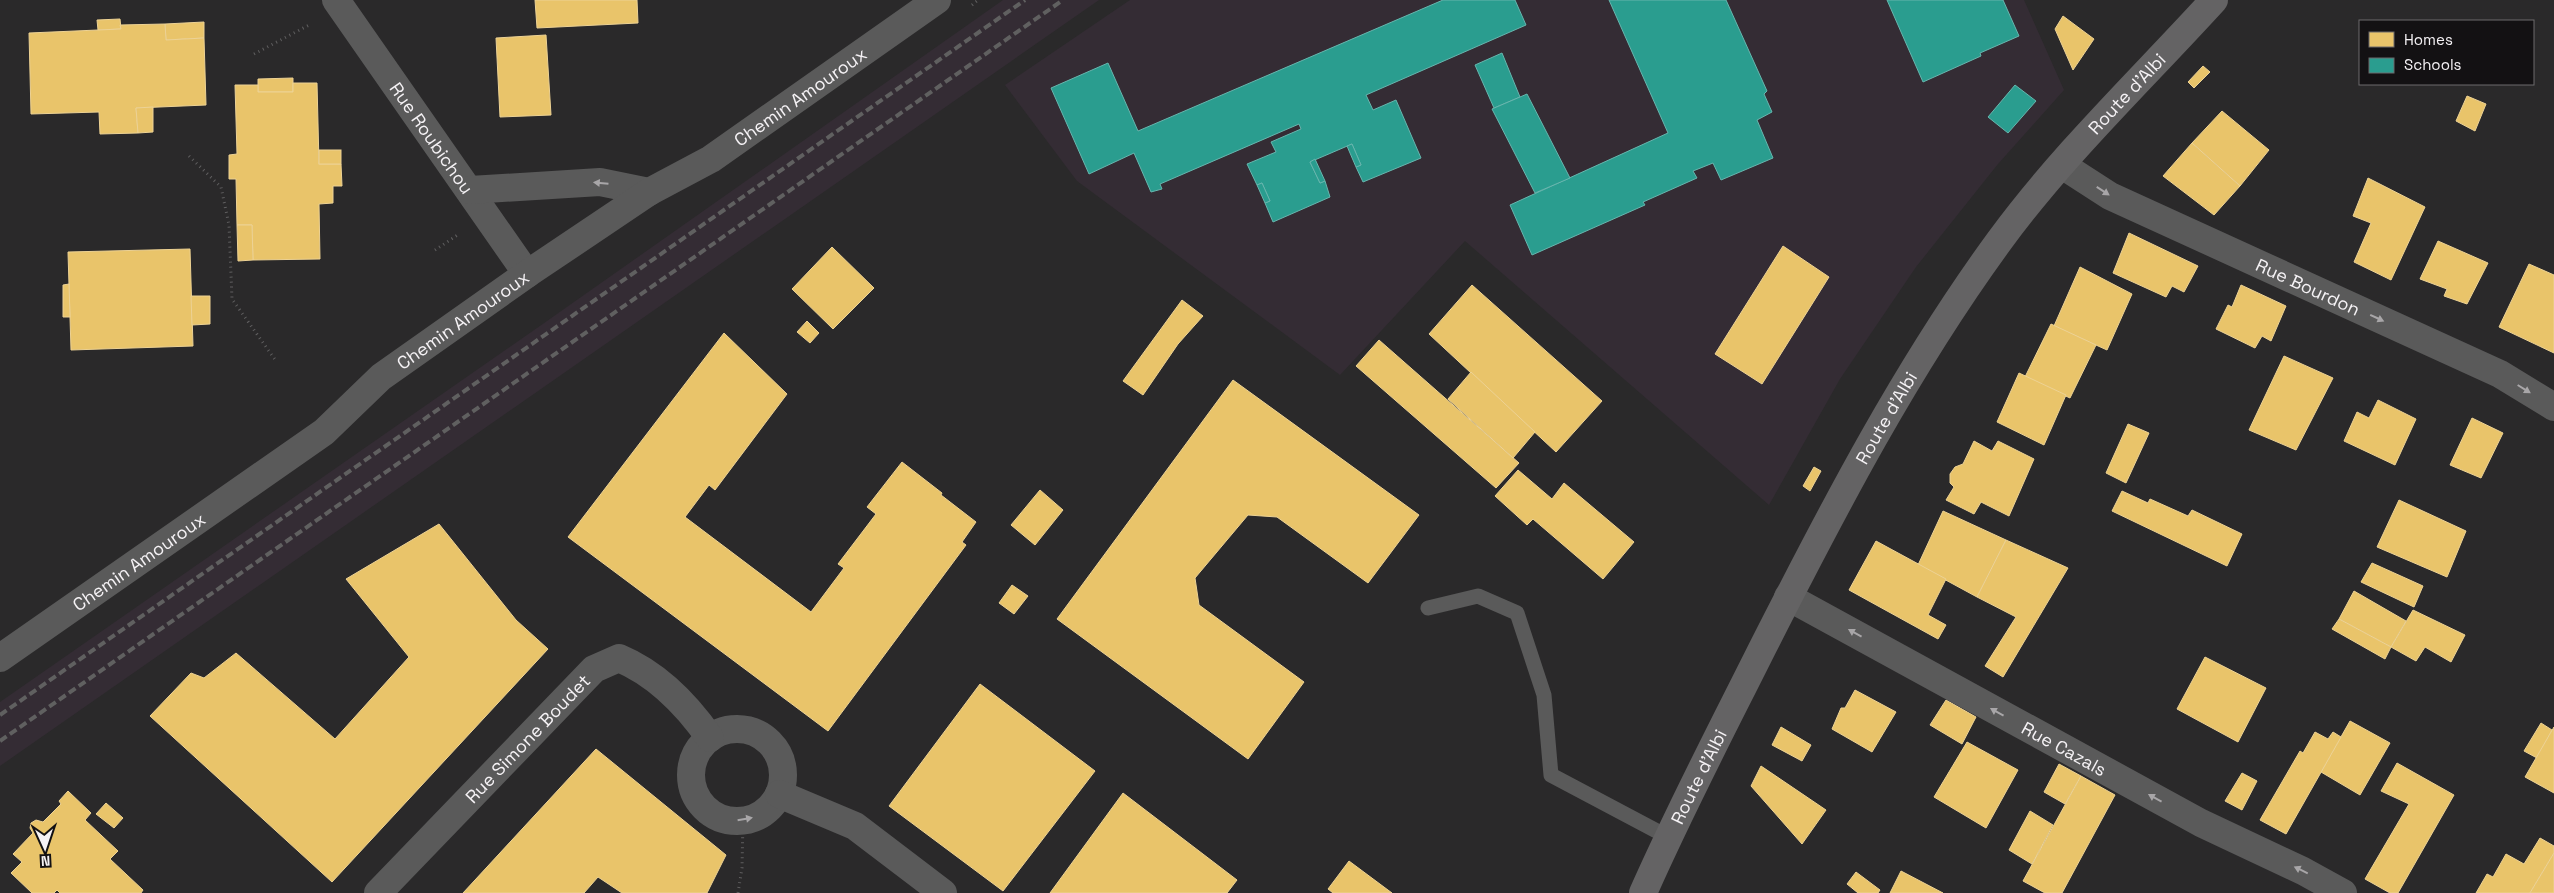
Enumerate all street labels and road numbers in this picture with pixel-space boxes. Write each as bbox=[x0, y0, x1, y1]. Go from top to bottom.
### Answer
street label: Chemin Amouroux bbox=[729, 42, 871, 151]
street label: Route d'Albi bbox=[2083, 48, 2170, 139]
street label: Rue Roubichou bbox=[385, 77, 479, 198]
street label: Rue Bourdon bbox=[2252, 253, 2364, 320]
street label: Chemin Amouroux bbox=[392, 265, 533, 374]
street label: Route d'Albi bbox=[1850, 367, 1922, 468]
street label: Chemin Amouroux bbox=[68, 507, 210, 616]
street label: Rue Simone Boudet bbox=[460, 669, 595, 808]
street label: Rue Cazals bbox=[2018, 716, 2111, 781]
street label: Route d'Albi bbox=[1665, 725, 1731, 828]

